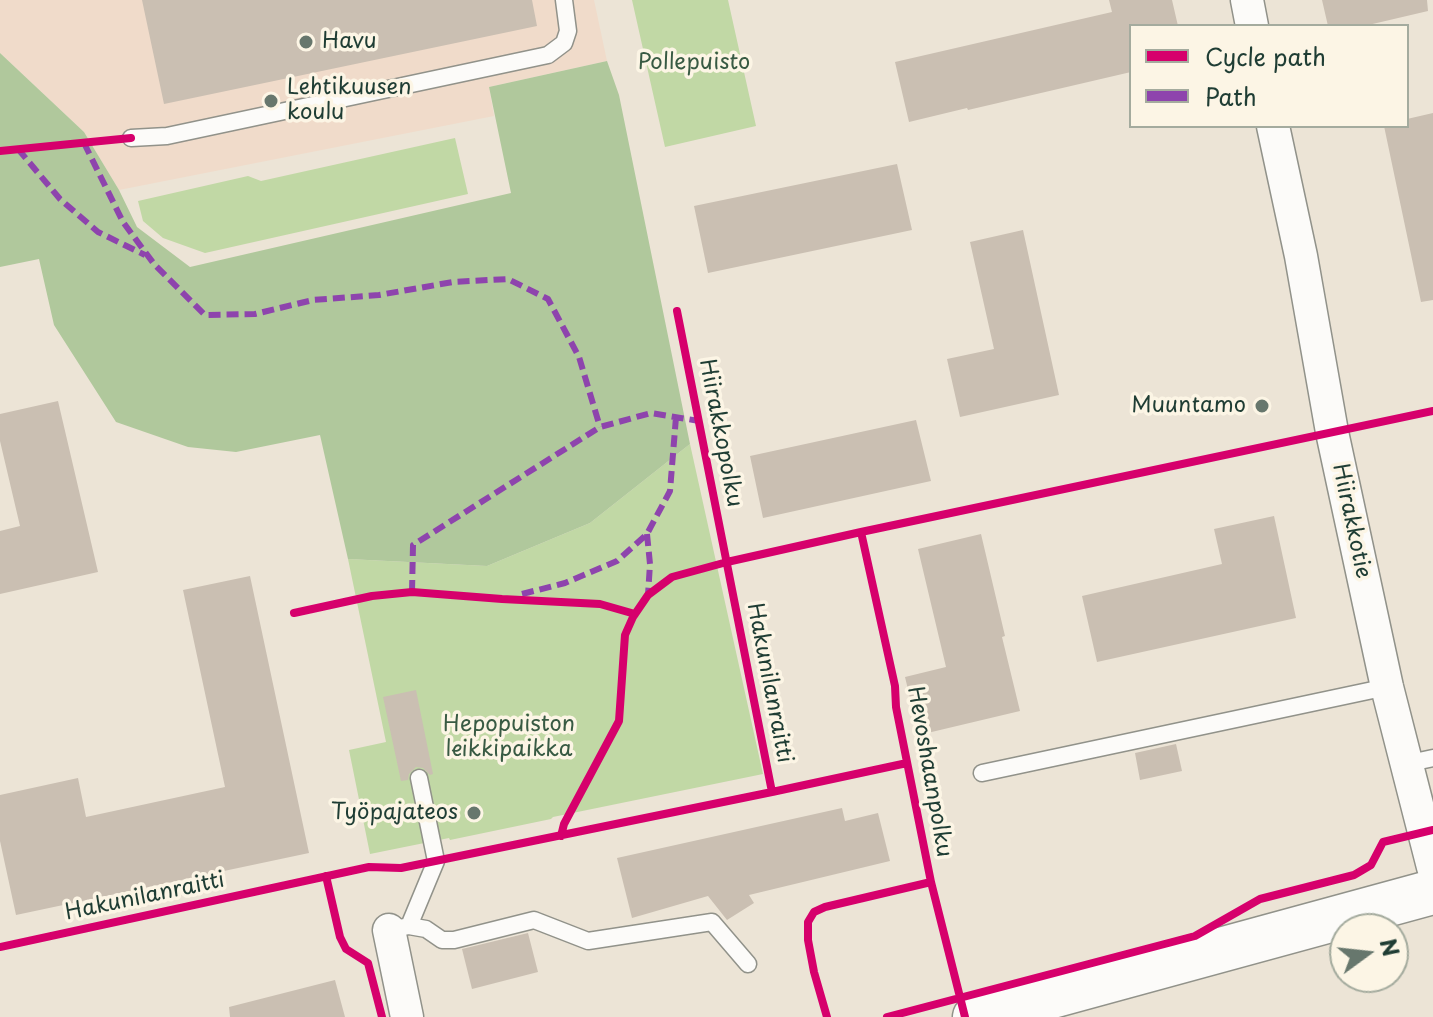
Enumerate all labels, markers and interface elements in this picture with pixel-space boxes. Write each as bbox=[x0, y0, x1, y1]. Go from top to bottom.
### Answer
legend bbox=[1129, 24, 1409, 128]
place label: Havu bbox=[322, 29, 377, 55]
marker: Havu bbox=[297, 33, 315, 51]
text: Cycle path bbox=[1205, 38, 1326, 74]
park label: Pollepuisto bbox=[638, 50, 750, 76]
place label: Lehtikuusen koulu bbox=[287, 75, 411, 126]
text: Path bbox=[1205, 78, 1257, 114]
marker: Lehtikuusen koulu bbox=[262, 92, 280, 110]
street label: Hiirakkopolku bbox=[693, 357, 747, 509]
place label: Muuntamo bbox=[1131, 393, 1246, 419]
marker: Muuntamo bbox=[1253, 397, 1271, 415]
street label: Hiirakkotie bbox=[1326, 461, 1376, 581]
street label: Hakunilanraitti bbox=[741, 601, 797, 765]
street label: Hevoshaanpolku bbox=[901, 685, 957, 859]
park label: Hepopuiston leikkipaikka bbox=[443, 712, 575, 764]
place label: Työpajateos bbox=[331, 800, 458, 826]
marker: Työpajateos bbox=[465, 804, 483, 822]
street label: Hakunilanraitti bbox=[63, 867, 227, 927]
north arrow bbox=[1329, 913, 1409, 993]
text: N bbox=[1373, 934, 1409, 960]

